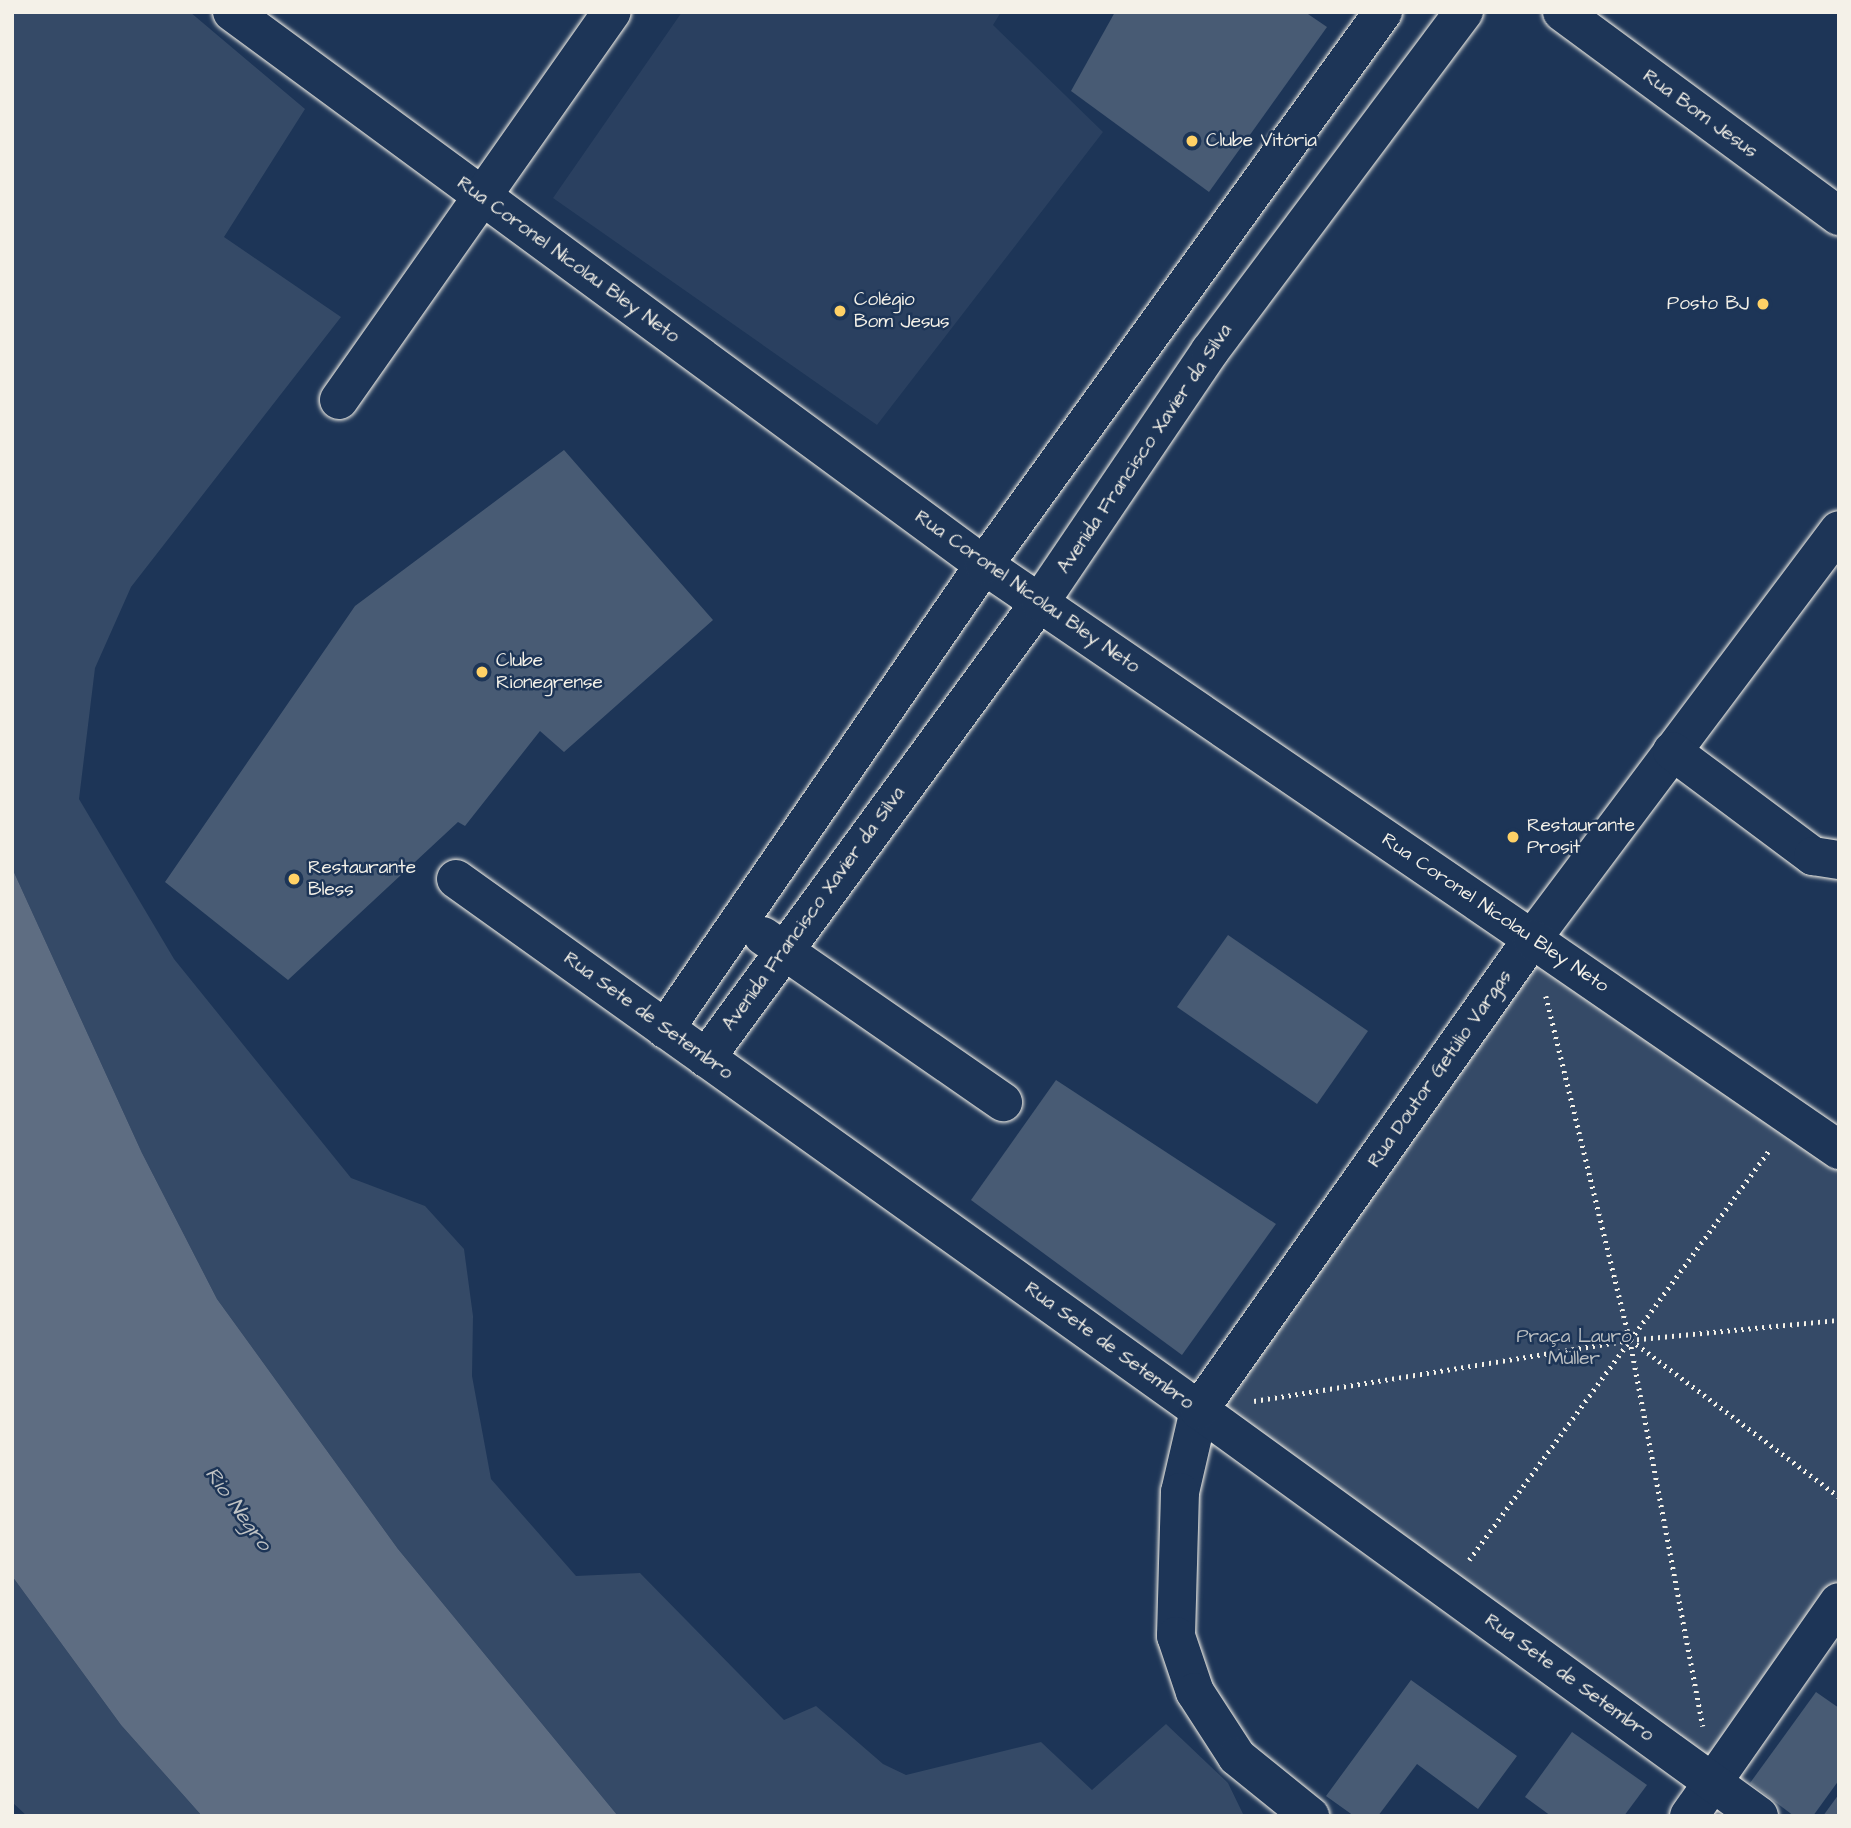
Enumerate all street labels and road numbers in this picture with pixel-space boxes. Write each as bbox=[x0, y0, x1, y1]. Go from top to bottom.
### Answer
street label: Rua Bom Jesus bbox=[1638, 65, 1762, 163]
street label: Rua Coronel Nicolau Bley Neto bbox=[453, 172, 683, 348]
street label: Avenida Francisco Xavier da Silva bbox=[1053, 320, 1237, 578]
street label: Rua Coronel Nicolau Bley Neto bbox=[910, 506, 1144, 678]
street label: Avenida Francisco Xavier da Silva bbox=[718, 783, 910, 1035]
street label: Rua Coronel Nicolau Bley Neto bbox=[1377, 828, 1613, 998]
street label: Rua Sete de Setembro bbox=[559, 947, 737, 1085]
street label: Rua Doutor Getúlio Vargas bbox=[1363, 966, 1517, 1172]
street label: Rua Sete de Setembro bbox=[1020, 1277, 1198, 1415]
street label: Rua Sete de Setembro bbox=[1480, 1609, 1658, 1747]

